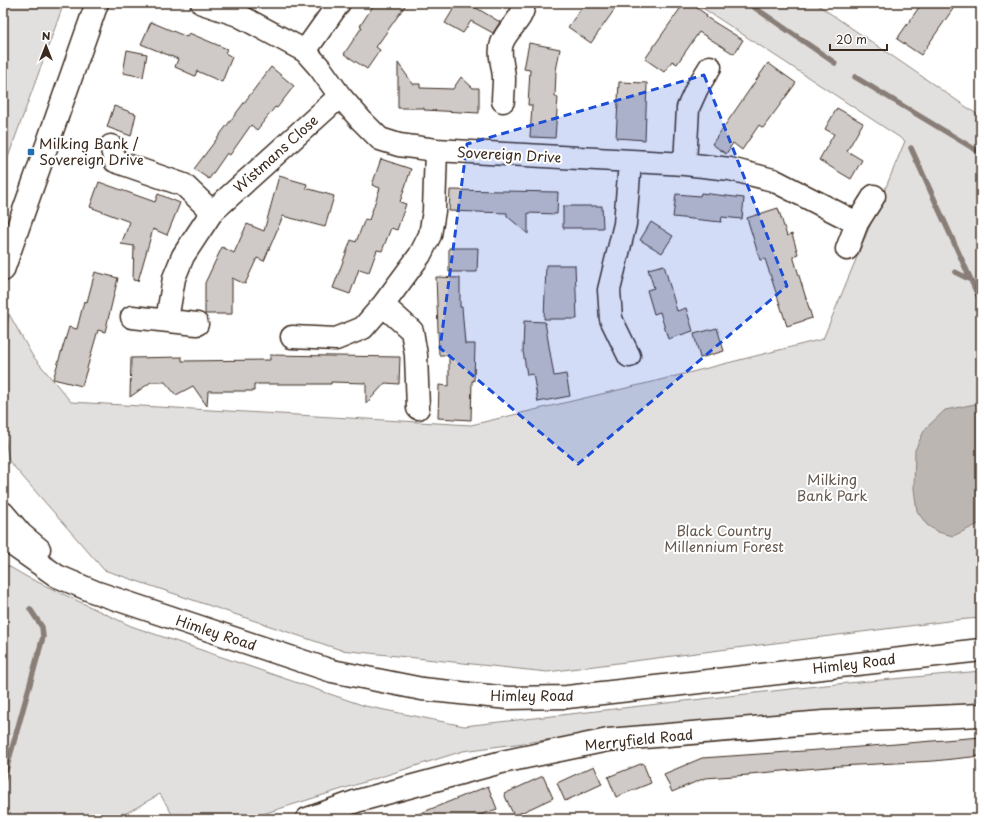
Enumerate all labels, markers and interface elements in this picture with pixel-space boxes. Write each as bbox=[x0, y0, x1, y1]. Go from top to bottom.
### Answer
north arrow bbox=[26, 26, 66, 66]
scale bar bbox=[830, 26, 887, 52]
text: N bbox=[42, 27, 51, 44]
text: 20 m bbox=[836, 30, 867, 48]
street label: Wistmans Close bbox=[229, 110, 323, 197]
place label: Milking Bank / Sovereign Drive bbox=[39, 133, 144, 170]
street label: Sovereign Drive bbox=[456, 141, 562, 168]
marker: Milking Bank / Sovereign Drive bbox=[26, 147, 36, 157]
park label: Milking Bank Park bbox=[797, 469, 867, 506]
park label: Black Country Millennium Forest bbox=[664, 520, 784, 557]
street label: Himley Road bbox=[173, 610, 259, 655]
street label: Himley Road bbox=[811, 648, 897, 679]
street label: Himley Road bbox=[490, 685, 574, 706]
street label: Merryfield Road bbox=[584, 723, 694, 756]

